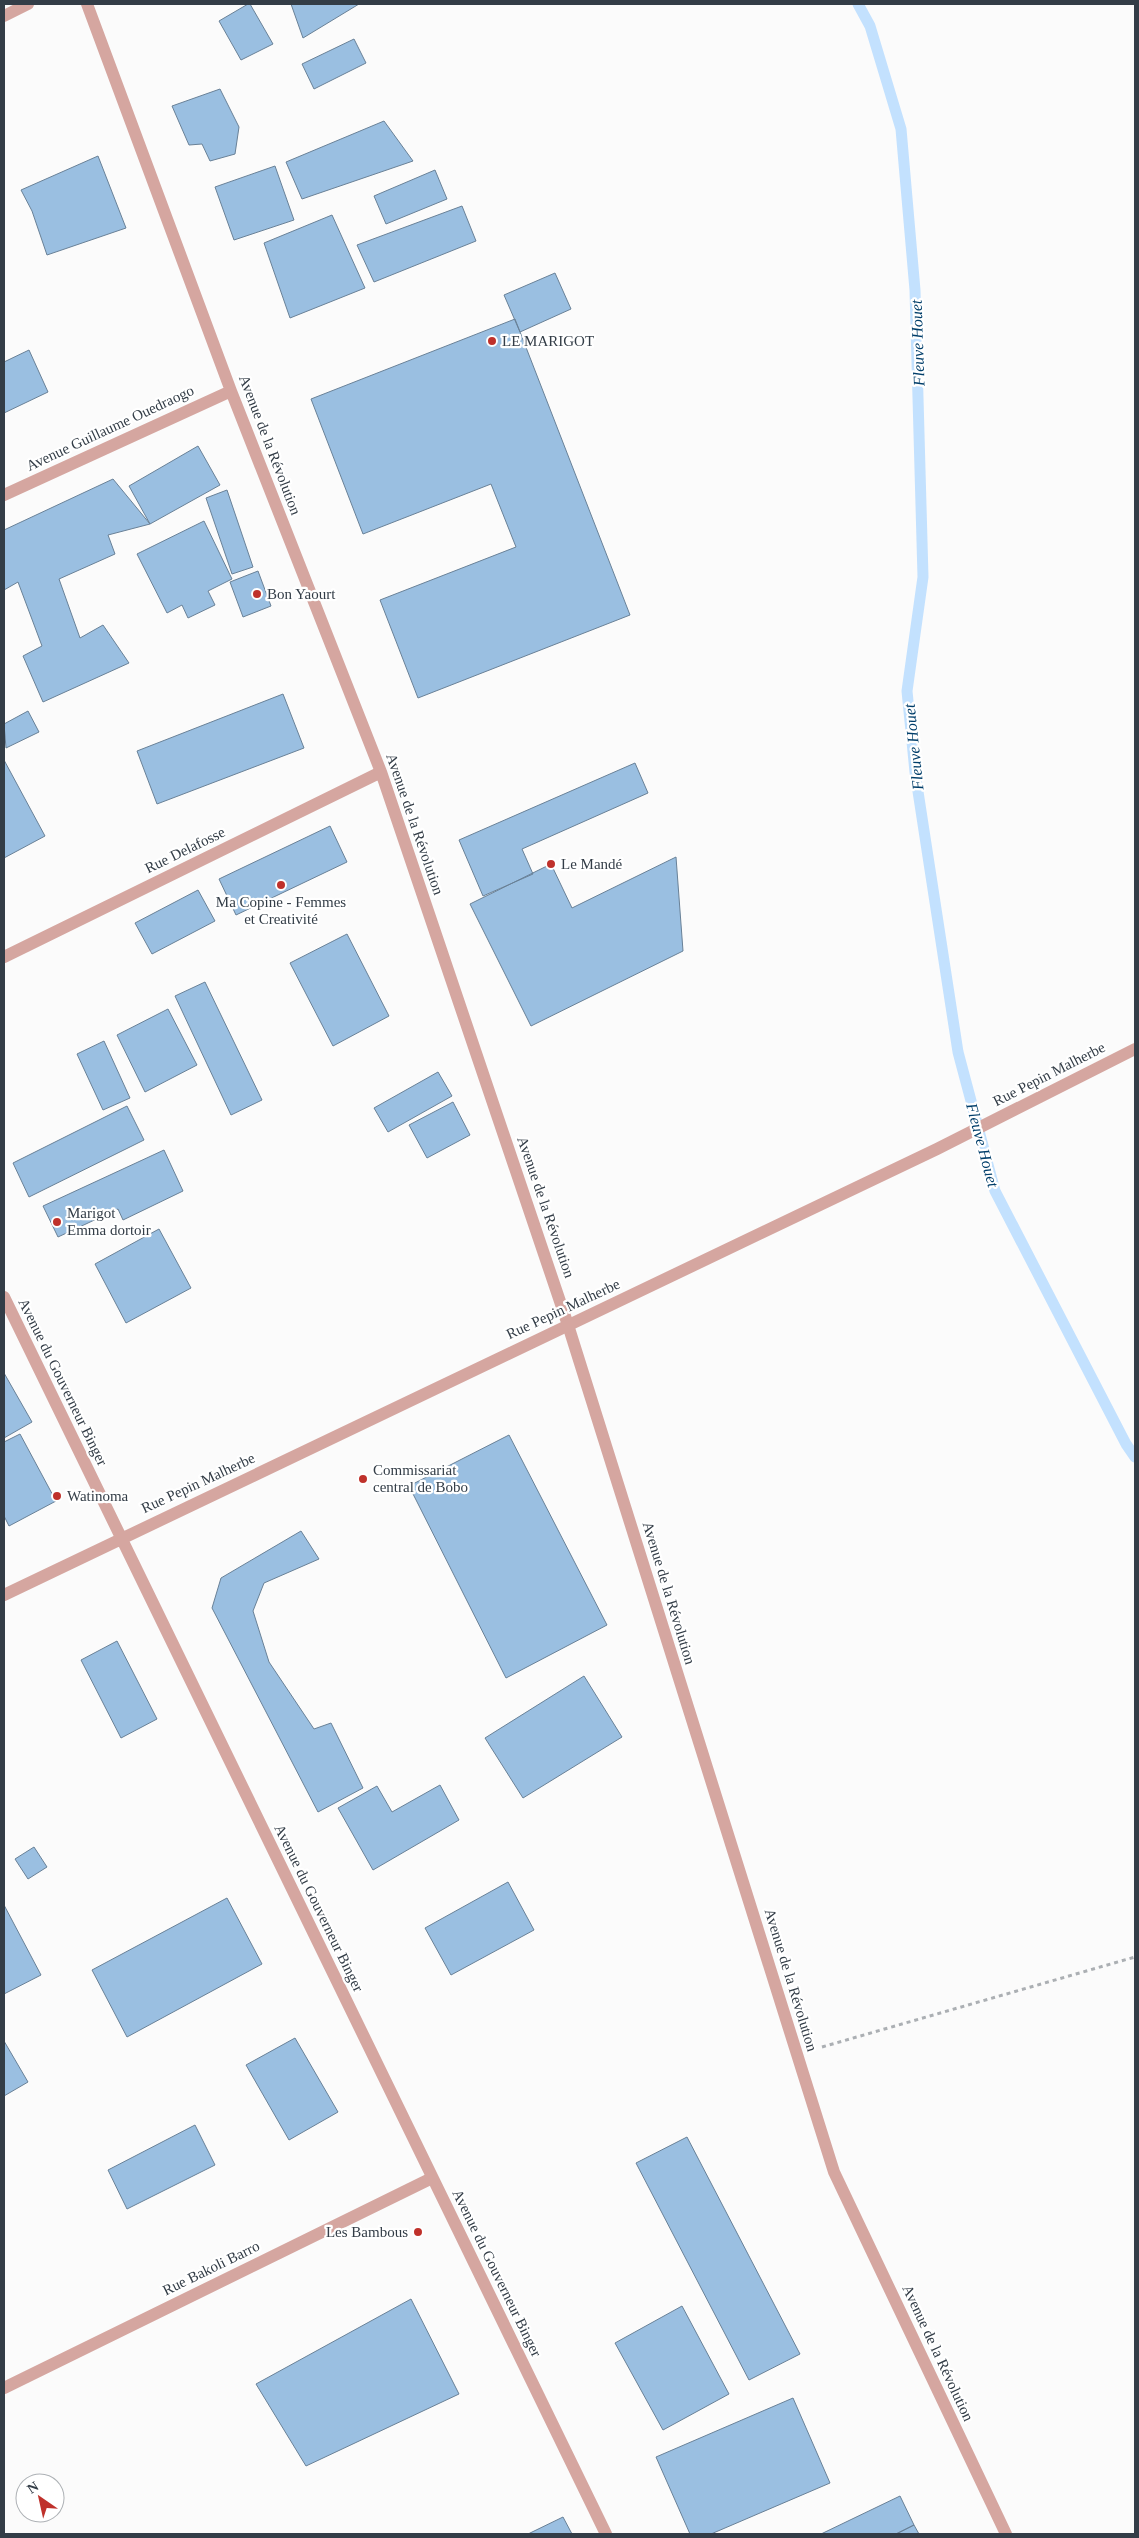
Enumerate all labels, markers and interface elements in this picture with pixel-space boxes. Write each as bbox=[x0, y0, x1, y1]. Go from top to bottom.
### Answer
water label: Fleuve Houet bbox=[907, 299, 928, 388]
place label: LE MARIGOT bbox=[502, 333, 594, 349]
marker: LE MARIGOT bbox=[486, 335, 498, 347]
street label: Avenue de la Révolution bbox=[236, 373, 304, 518]
street label: Avenue Guillaume Ouedraogo bbox=[24, 382, 196, 474]
place label: Bon Yaourt bbox=[267, 586, 336, 602]
marker: Bon Yaourt bbox=[251, 588, 263, 600]
water label: Fleuve Houet bbox=[900, 702, 927, 792]
street label: Avenue de la Révolution bbox=[383, 751, 447, 897]
street label: Rue Delafosse bbox=[142, 824, 228, 876]
place label: Le Mandé bbox=[561, 856, 623, 872]
marker: Le Mandé bbox=[545, 858, 557, 870]
marker: Ma Copine - Femmes et Creativité bbox=[275, 879, 287, 891]
place label: Ma Copine - Femmes et Creativité bbox=[216, 894, 346, 927]
street label: Rue Pepin Malherbe bbox=[990, 1039, 1108, 1109]
water label: Fleuve Houet bbox=[963, 1100, 1002, 1190]
street label: Avenue de la Révolution bbox=[514, 1134, 578, 1280]
place label: Marigot Emma dortoir bbox=[67, 1205, 151, 1238]
marker: Marigot Emma dortoir bbox=[51, 1216, 63, 1228]
street label: Rue Pepin Malherbe bbox=[504, 1276, 623, 1342]
street label: Avenue du Gouverneur Binger bbox=[15, 1296, 111, 1468]
street label: Rue Pepin Malherbe bbox=[139, 1450, 258, 1516]
place label: Commissariat central de Bobo bbox=[373, 1462, 468, 1495]
marker: Commissariat central de Bobo bbox=[357, 1473, 369, 1485]
place label: Watinoma bbox=[67, 1488, 129, 1504]
marker: Watinoma bbox=[51, 1490, 63, 1502]
street label: Avenue de la Révolution bbox=[640, 1520, 698, 1667]
street label: Avenue du Gouverneur Binger bbox=[271, 1822, 367, 1994]
street label: Avenue de la Révolution bbox=[762, 1907, 820, 2054]
street label: Avenue du Gouverneur Binger bbox=[449, 2187, 545, 2359]
place label: Les Bambous bbox=[326, 2224, 408, 2240]
marker: Les Bambous bbox=[412, 2226, 424, 2238]
street label: Rue Bakoli Barro bbox=[160, 2238, 262, 2298]
street label: Avenue de la Révolution bbox=[899, 2282, 977, 2424]
north arrow bbox=[15, 2473, 65, 2523]
text: N bbox=[25, 2479, 41, 2497]

